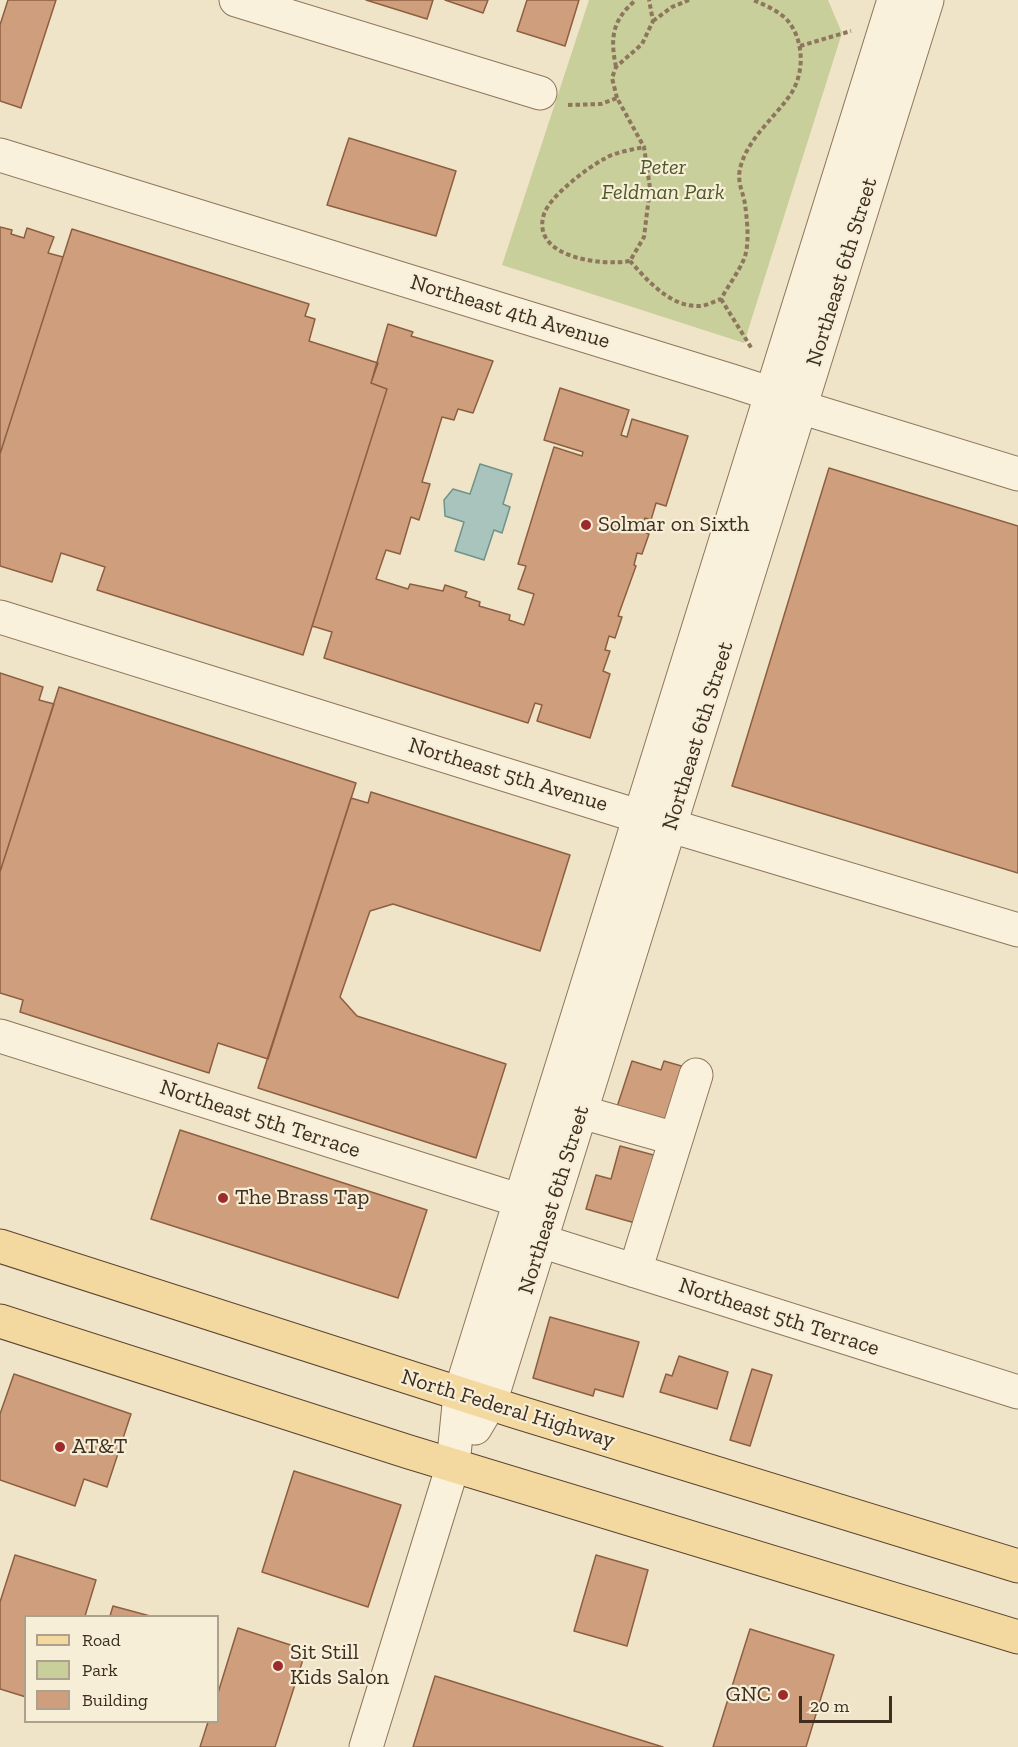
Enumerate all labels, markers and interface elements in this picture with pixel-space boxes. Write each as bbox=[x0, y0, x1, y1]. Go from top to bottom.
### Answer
park label: Peter Feldman Park bbox=[602, 155, 724, 206]
street label: Northeast 6th Street bbox=[801, 175, 883, 369]
street label: Northeast 4th Avenue bbox=[407, 269, 613, 355]
place label: Solmar on Sixth bbox=[598, 512, 749, 538]
marker: Solmar on Sixth bbox=[579, 518, 593, 532]
street label: Northeast 6th Street bbox=[657, 639, 739, 833]
street label: Northeast 5th Avenue bbox=[405, 732, 611, 818]
street label: Northeast 5th Terrace bbox=[156, 1074, 364, 1164]
street label: Northeast 6th Street bbox=[513, 1103, 595, 1297]
place label: The Brass Tap bbox=[235, 1185, 369, 1211]
marker: The Brass Tap bbox=[216, 1191, 230, 1205]
street label: Northeast 5th Terrace bbox=[675, 1272, 883, 1362]
street label: North Federal Highway bbox=[398, 1364, 618, 1454]
place label: AT&T bbox=[72, 1434, 127, 1460]
marker: AT&T bbox=[53, 1440, 67, 1454]
legend bbox=[24, 1615, 219, 1723]
text: Road bbox=[82, 1629, 121, 1651]
place label: Sit Still Kids Salon bbox=[290, 1640, 389, 1692]
text: Park bbox=[82, 1659, 118, 1681]
marker: Sit Still Kids Salon bbox=[271, 1659, 285, 1673]
place label: GNC bbox=[726, 1682, 771, 1708]
scale bar bbox=[802, 1684, 895, 1722]
marker: GNC bbox=[776, 1688, 790, 1702]
text: Building bbox=[82, 1689, 148, 1711]
text: 20 m bbox=[810, 1695, 849, 1717]

